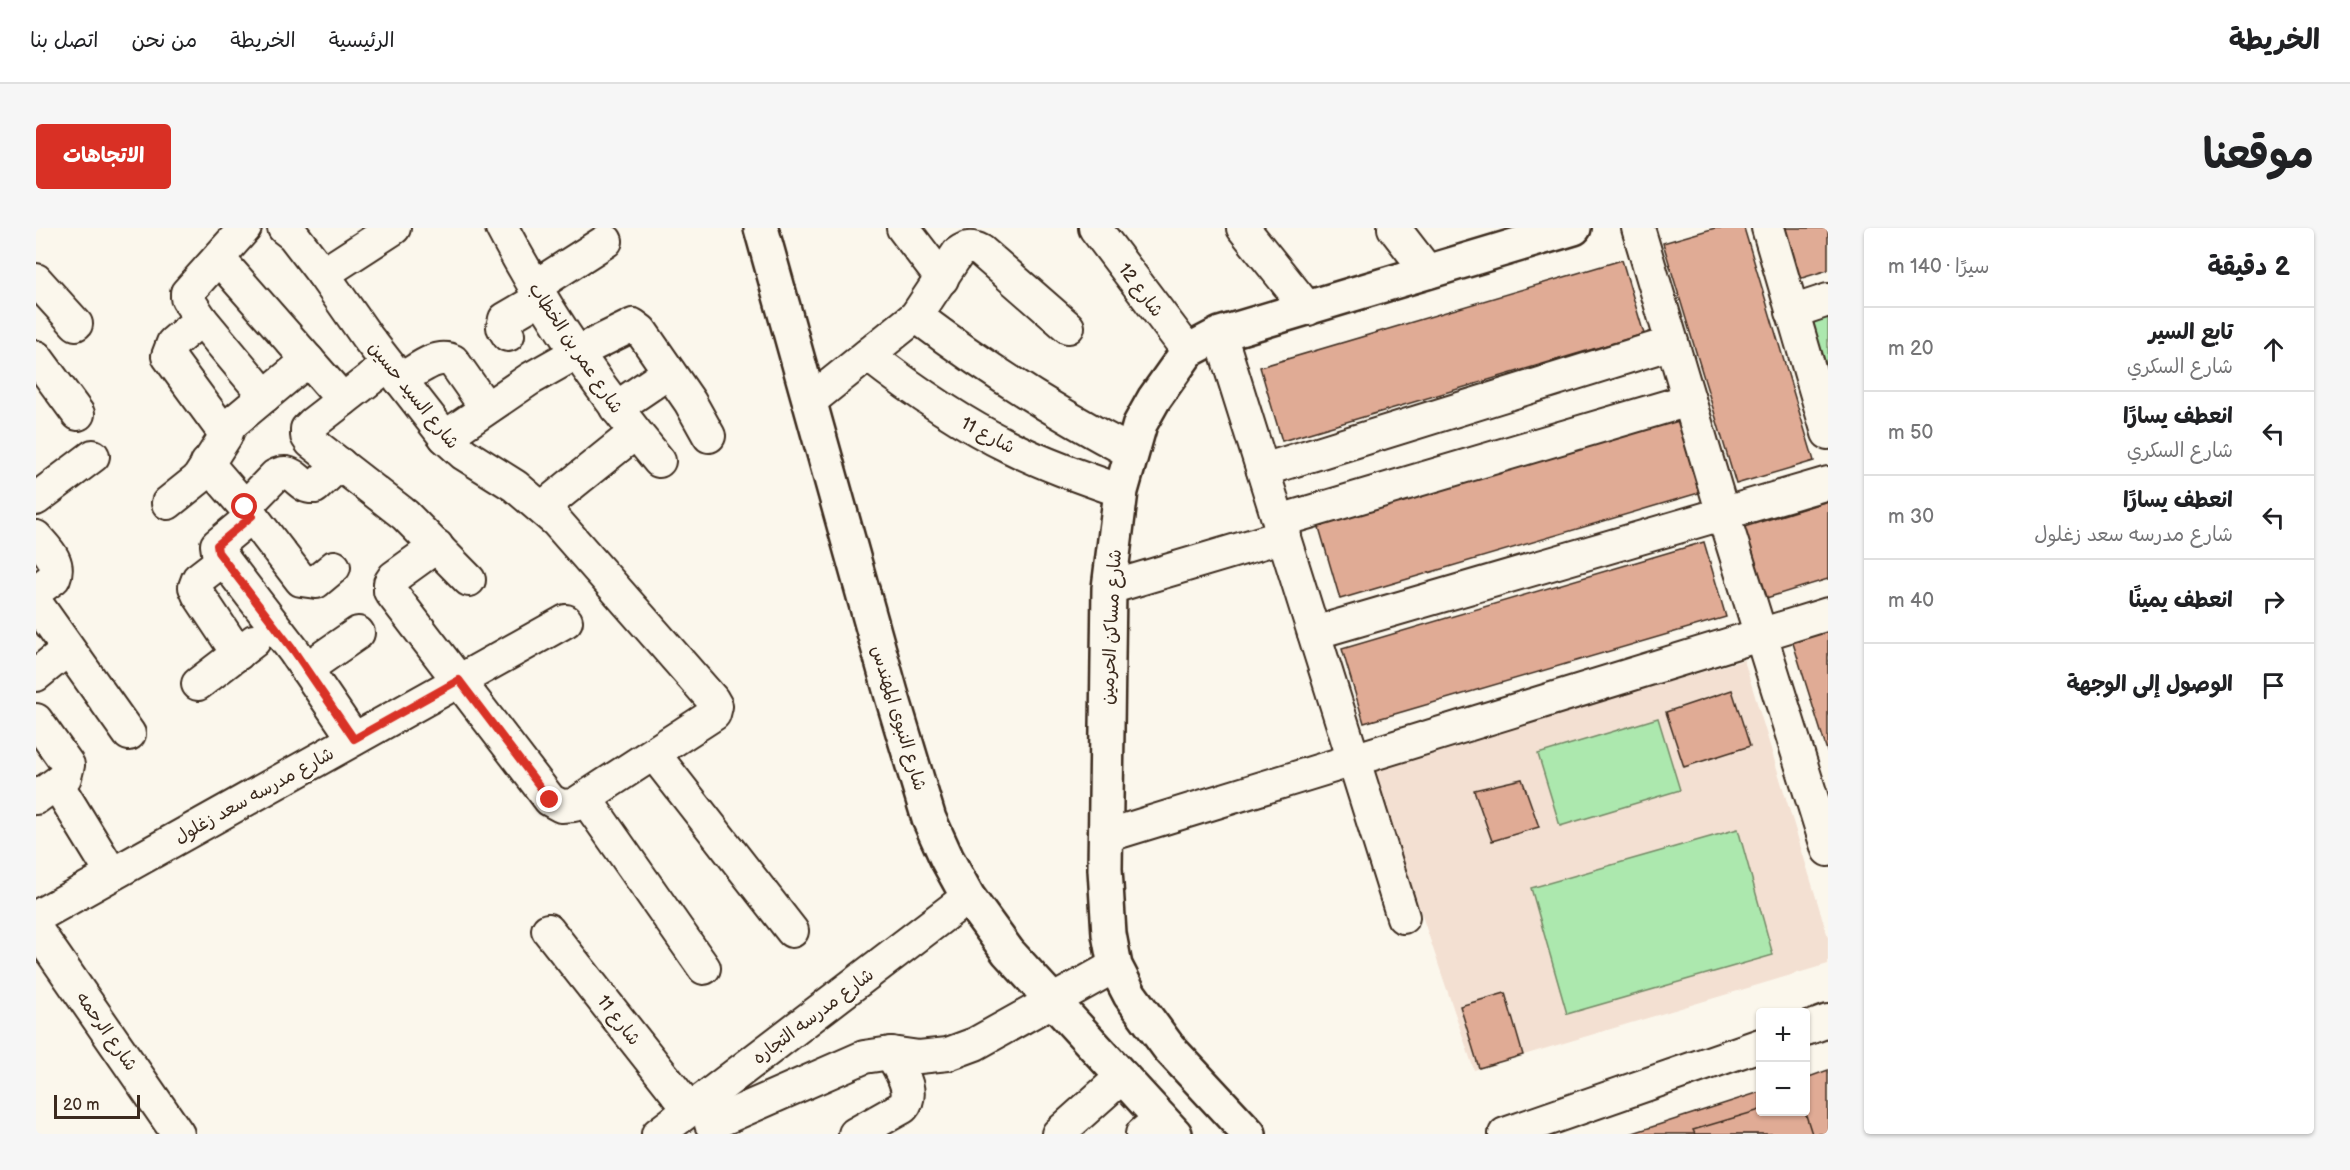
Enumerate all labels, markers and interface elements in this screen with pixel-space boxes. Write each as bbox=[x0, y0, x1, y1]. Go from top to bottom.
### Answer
text: الخريطة bbox=[2229, 24, 2320, 57]
text: اتصل بنا bbox=[30, 28, 98, 53]
text: من نحن bbox=[131, 28, 197, 53]
text: الخريطة bbox=[230, 28, 296, 53]
text: الرئيسية bbox=[329, 28, 395, 53]
button: الاتجاهات bbox=[36, 124, 171, 189]
text: موقعنا bbox=[2203, 130, 2314, 181]
text: 2 دقيقة bbox=[2207, 252, 2290, 283]
text: سيرًا · 140 m bbox=[1888, 255, 1990, 279]
street label: شارع 12 bbox=[1113, 259, 1167, 322]
street label: شارع عمر بن الخطاب bbox=[523, 279, 627, 418]
text: تابع السير bbox=[2149, 319, 2233, 346]
icon: ahead bbox=[2257, 333, 2290, 366]
street label: شارع السيد حسين bbox=[363, 337, 463, 454]
text: 20 m bbox=[1888, 337, 1934, 361]
text: شارع السكري bbox=[2127, 355, 2233, 379]
text: انعطف يسارًا bbox=[2123, 403, 2233, 430]
street label: شارع 11 bbox=[957, 413, 1018, 459]
icon: left bbox=[2257, 417, 2290, 450]
text: 50 m bbox=[1888, 421, 1933, 445]
text: شارع السكري bbox=[2127, 439, 2233, 463]
text: انعطف يسارًا bbox=[2123, 487, 2233, 514]
route start bbox=[231, 493, 257, 519]
icon: left bbox=[2257, 501, 2290, 534]
text: 30 m bbox=[1888, 505, 1934, 529]
text: شارع مدرسه سعد زغلول bbox=[2034, 523, 2233, 547]
street label: شارع مساكن الحرمين bbox=[1097, 549, 1127, 705]
icon: right bbox=[2257, 585, 2290, 618]
text: انعطف يمينًا bbox=[2129, 587, 2233, 614]
text: 40 m bbox=[1888, 589, 1934, 613]
street label: شارع النبوى المهندس bbox=[865, 643, 931, 794]
icon: arrive bbox=[2257, 669, 2290, 702]
text: الوصول إلى الوجهة bbox=[2066, 671, 2233, 698]
street label: شارع مدرسه سعد زغلول bbox=[171, 743, 338, 849]
route end bbox=[536, 786, 562, 812]
street label: شارع مدرسه التجاره bbox=[749, 964, 879, 1070]
street label: شارع الرحمه bbox=[71, 987, 142, 1076]
street label: شارع 11 bbox=[592, 991, 645, 1050]
map controls bbox=[1756, 1008, 1810, 1116]
button: + bbox=[1756, 1008, 1810, 1062]
button: − bbox=[1756, 1062, 1810, 1116]
scale bar bbox=[54, 1092, 140, 1120]
text: 20 m bbox=[63, 1096, 99, 1115]

